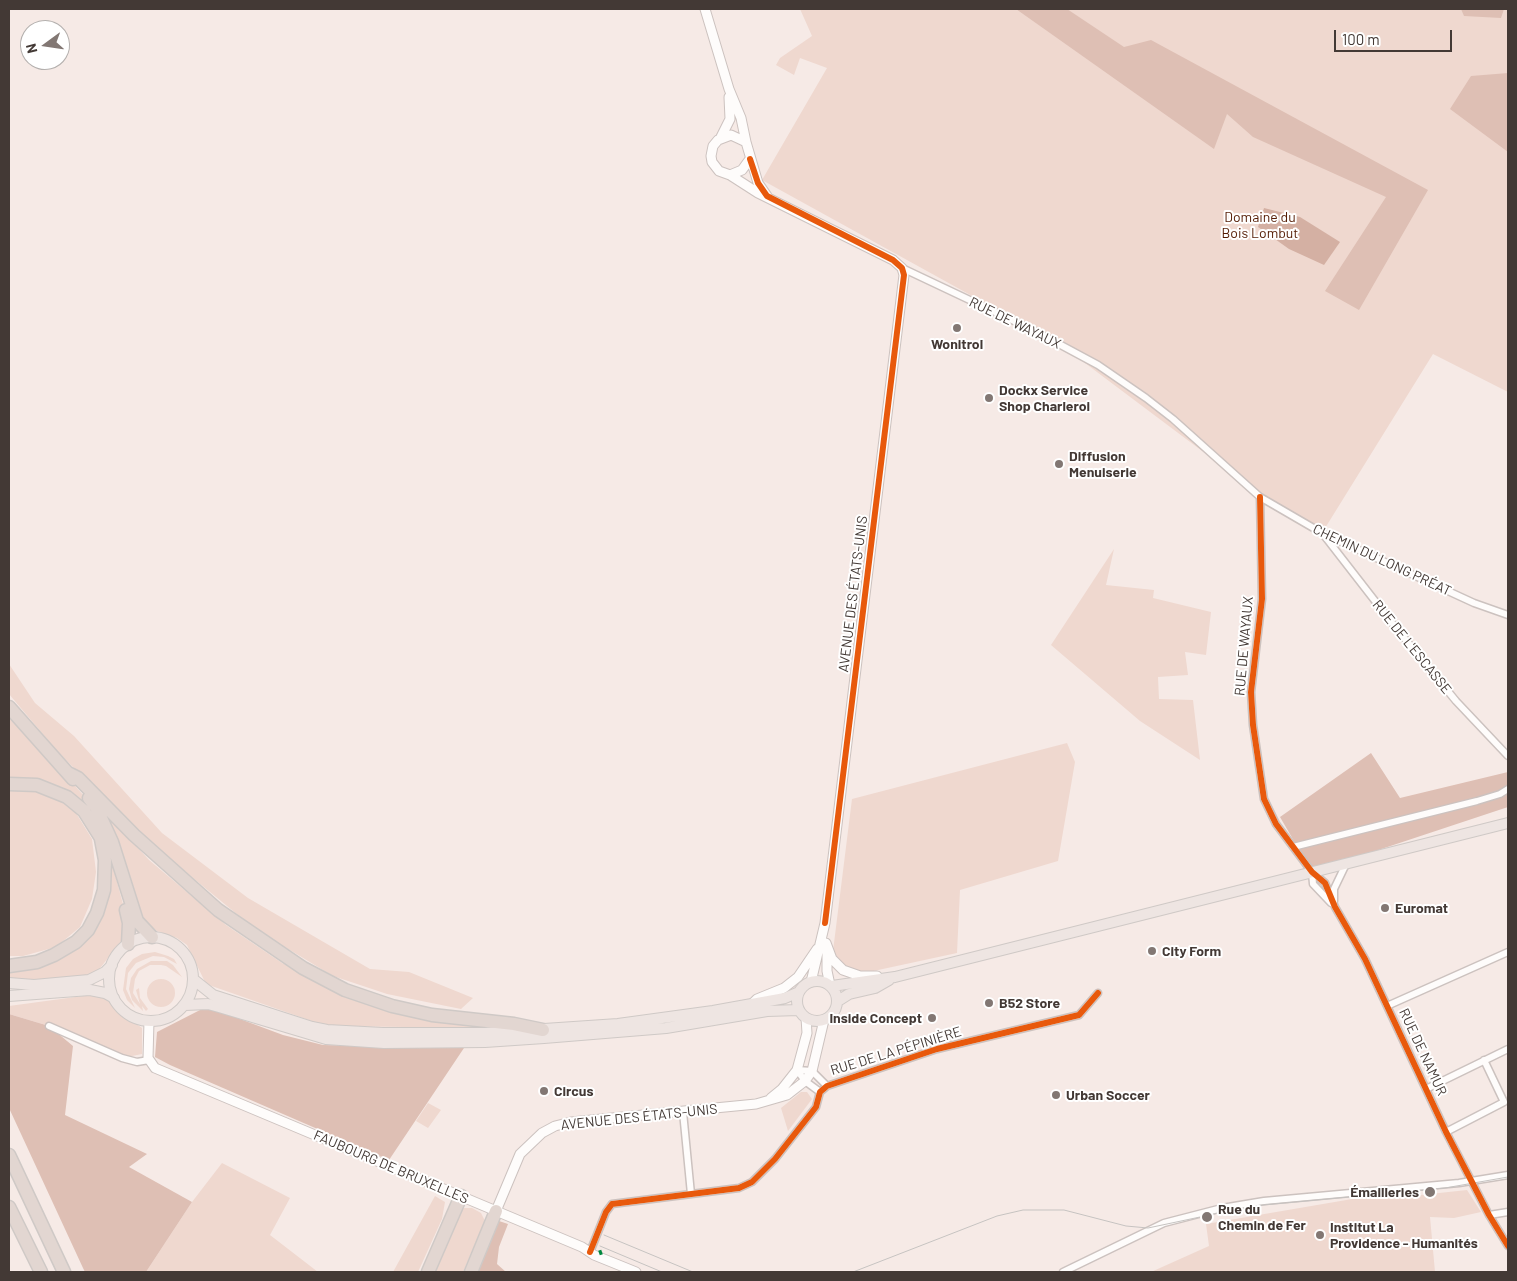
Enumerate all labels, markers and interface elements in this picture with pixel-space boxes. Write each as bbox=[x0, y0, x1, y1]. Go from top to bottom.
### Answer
north arrow bbox=[20, 20, 70, 70]
scale bar bbox=[1337, 20, 1454, 52]
text: 100 m bbox=[1342, 30, 1380, 48]
text: N bbox=[22, 42, 40, 55]
park label: Domaine du Bois Lombut bbox=[1222, 209, 1298, 242]
street label: RUE DE WAYAUX bbox=[966, 294, 1064, 352]
marker: Wonitrol bbox=[951, 322, 963, 334]
place label: Wonitrol bbox=[931, 336, 983, 352]
place label: Dockx Service Shop Charleroi bbox=[999, 382, 1090, 414]
marker: Dockx Service Shop Charleroi bbox=[983, 392, 995, 404]
place label: Diffusion Menuiserie bbox=[1069, 448, 1137, 481]
marker: Diffusion Menuiserie bbox=[1053, 458, 1065, 470]
street label: AVENUE DES ÉTATS-UNIS bbox=[835, 515, 871, 673]
street label: CHEMIN DU LONG PRÉAT bbox=[1310, 521, 1454, 599]
street label: RUE DE WAYAUX bbox=[1231, 596, 1257, 696]
street label: RUE DE L'ESCASSE bbox=[1369, 597, 1455, 697]
place label: Euromat bbox=[1395, 900, 1448, 916]
marker: Euromat bbox=[1379, 902, 1391, 914]
place label: City Form bbox=[1162, 943, 1221, 959]
marker: City Form bbox=[1146, 945, 1158, 957]
place label: B52 Store bbox=[999, 995, 1060, 1011]
marker: B52 Store bbox=[983, 997, 995, 1009]
street label: RUE DE NAMUR bbox=[1395, 1006, 1451, 1098]
place label: Inside Concept bbox=[829, 1010, 922, 1026]
marker: Inside Concept bbox=[926, 1012, 938, 1024]
street label: RUE DE LA PÉPINIÈRE bbox=[829, 1023, 963, 1079]
place label: Circus bbox=[554, 1083, 593, 1099]
marker: Circus bbox=[538, 1085, 550, 1097]
place label: Urban Soccer bbox=[1066, 1087, 1150, 1103]
marker: Urban Soccer bbox=[1050, 1089, 1062, 1101]
street label: AVENUE DES ÉTATS-UNIS bbox=[560, 1100, 718, 1134]
street label: FAUBOURG DE BRUXELLES bbox=[311, 1127, 471, 1207]
place label: Émailleries bbox=[1350, 1184, 1419, 1200]
marker: Émailleries bbox=[1423, 1185, 1437, 1199]
place label: Rue du Chemin de Fer bbox=[1218, 1201, 1306, 1234]
marker: Rue du Chemin de Fer bbox=[1200, 1210, 1214, 1224]
place label: Institut La Providence - Humanités bbox=[1330, 1219, 1478, 1252]
marker: Institut La Providence - Humanités bbox=[1314, 1229, 1326, 1241]

